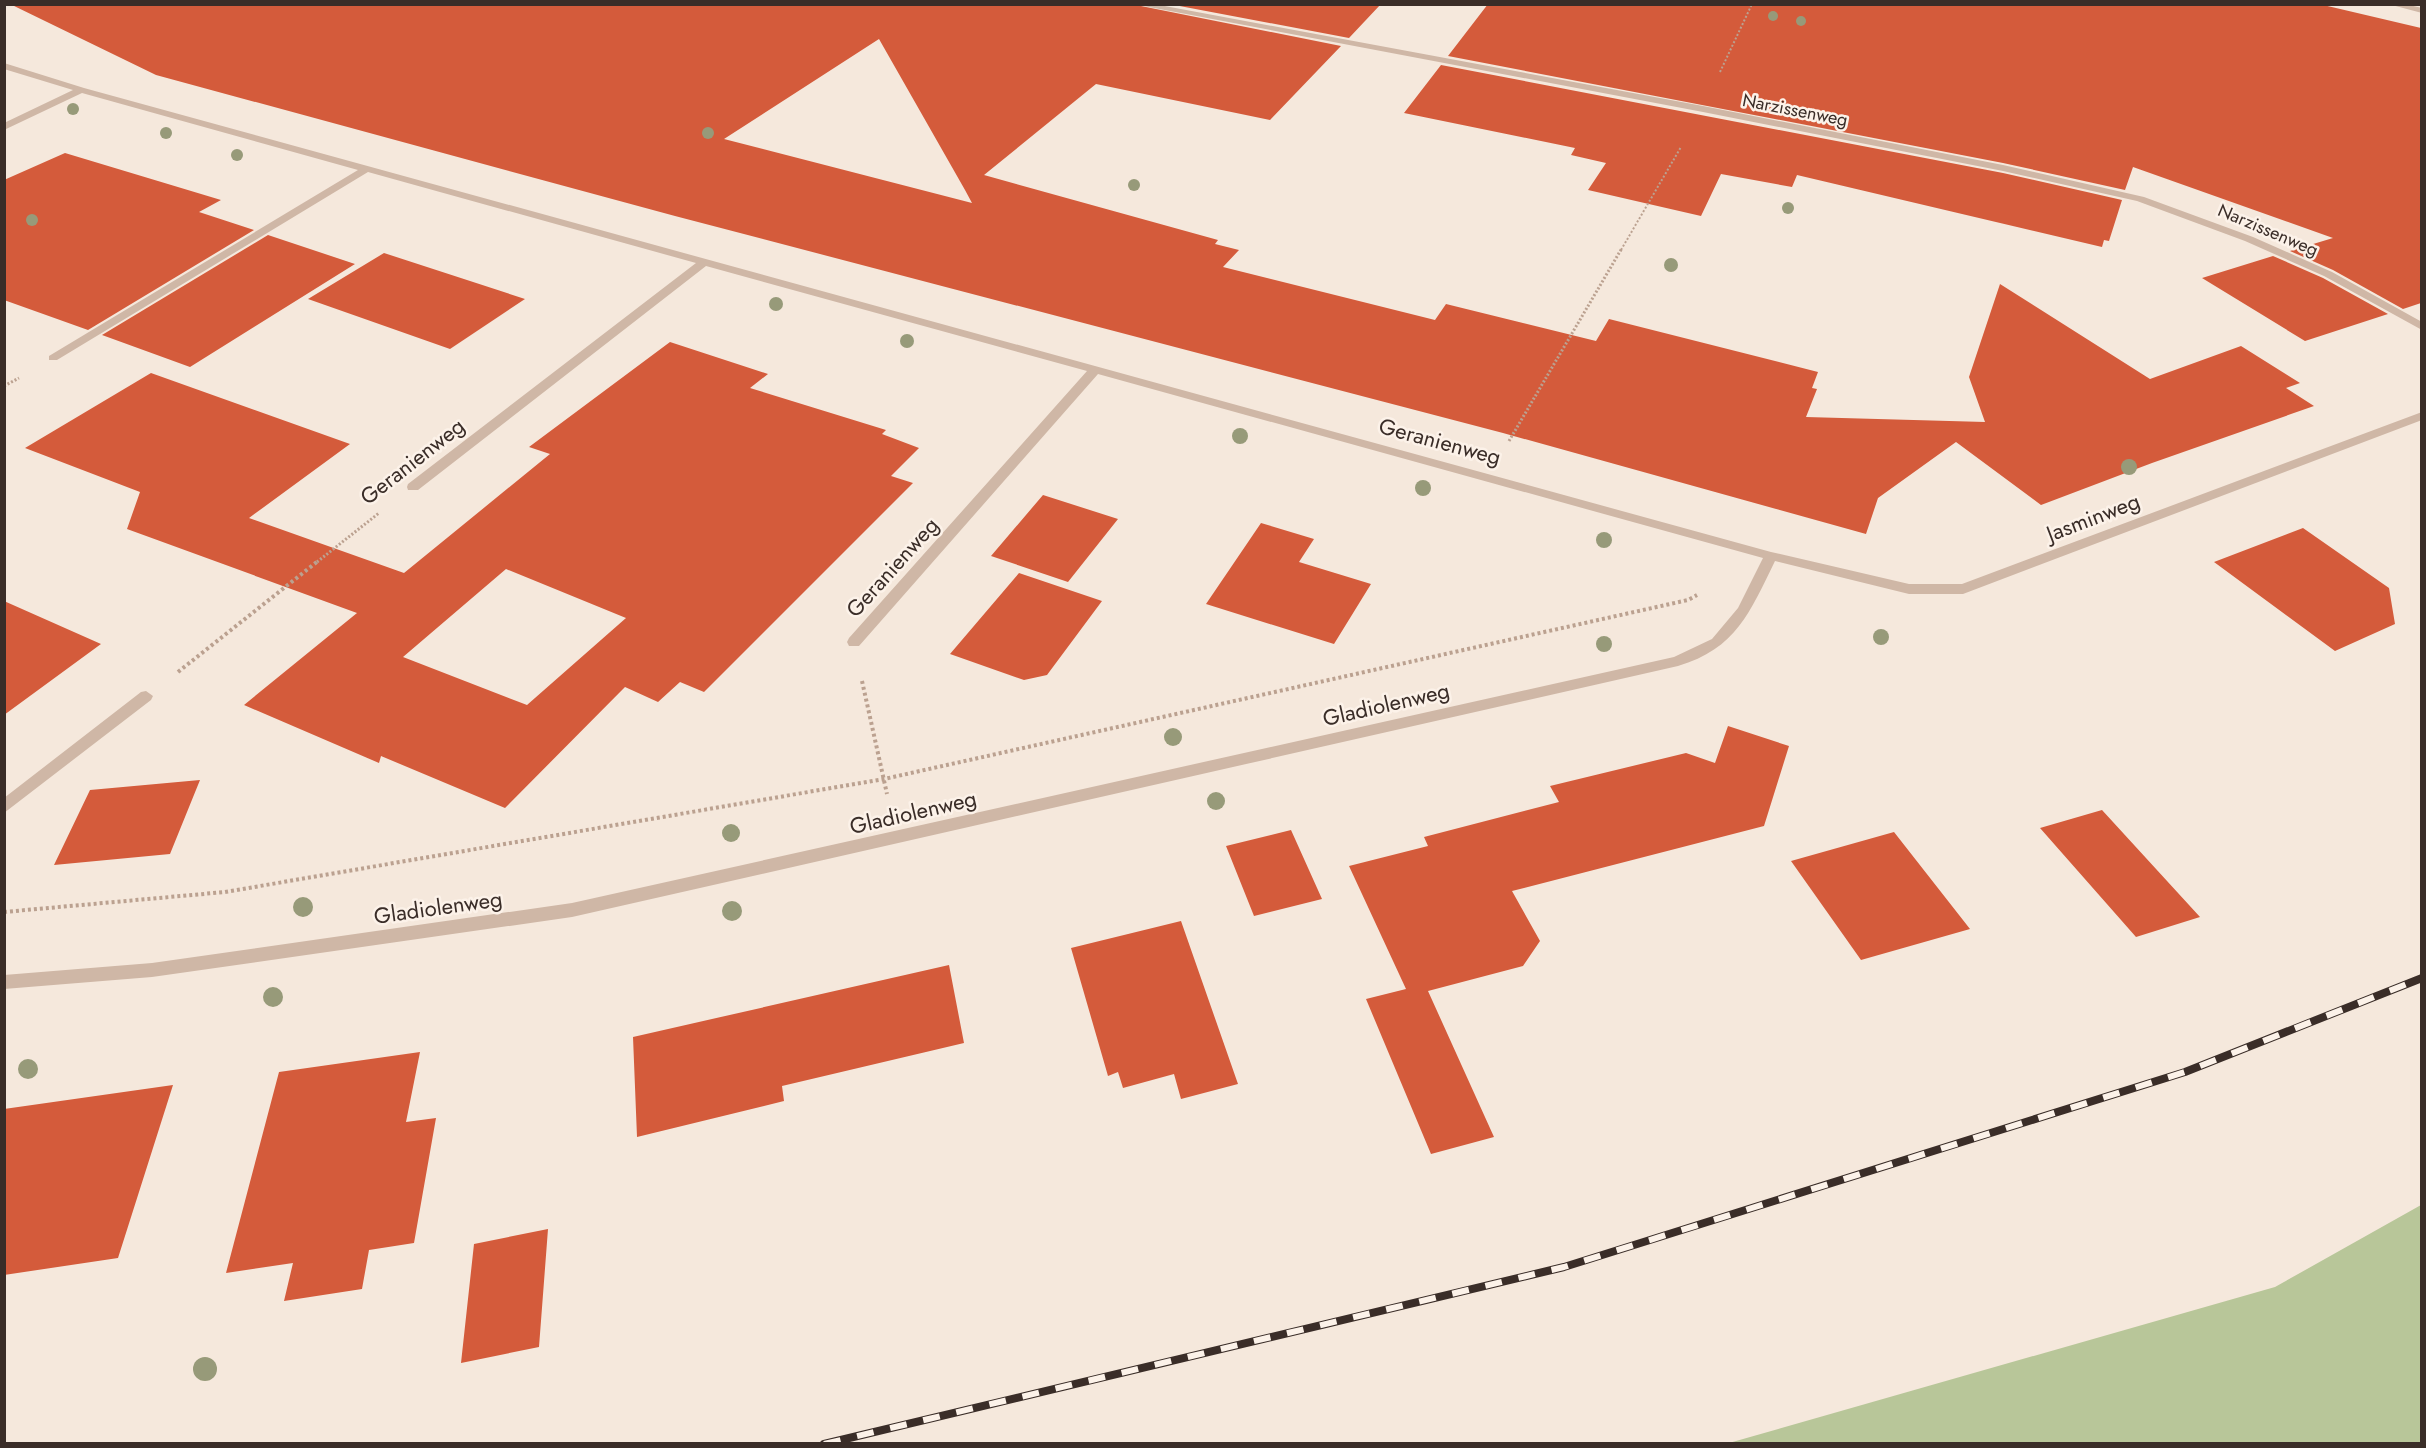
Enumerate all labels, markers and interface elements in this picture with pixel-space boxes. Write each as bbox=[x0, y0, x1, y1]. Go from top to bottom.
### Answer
street label: Narzissenweg bbox=[1740, 87, 1850, 133]
street label: Narzissenweg bbox=[2214, 197, 2322, 263]
street label: Geranienweg bbox=[1375, 409, 1505, 473]
street label: Geranienweg bbox=[353, 410, 471, 512]
street label: Jasminweg bbox=[2039, 485, 2144, 550]
street label: Geranienweg bbox=[838, 510, 946, 624]
street label: Gladiolenweg bbox=[1319, 674, 1453, 734]
street label: Gladiolenweg bbox=[846, 782, 980, 842]
street label: Gladiolenweg bbox=[372, 882, 504, 932]

